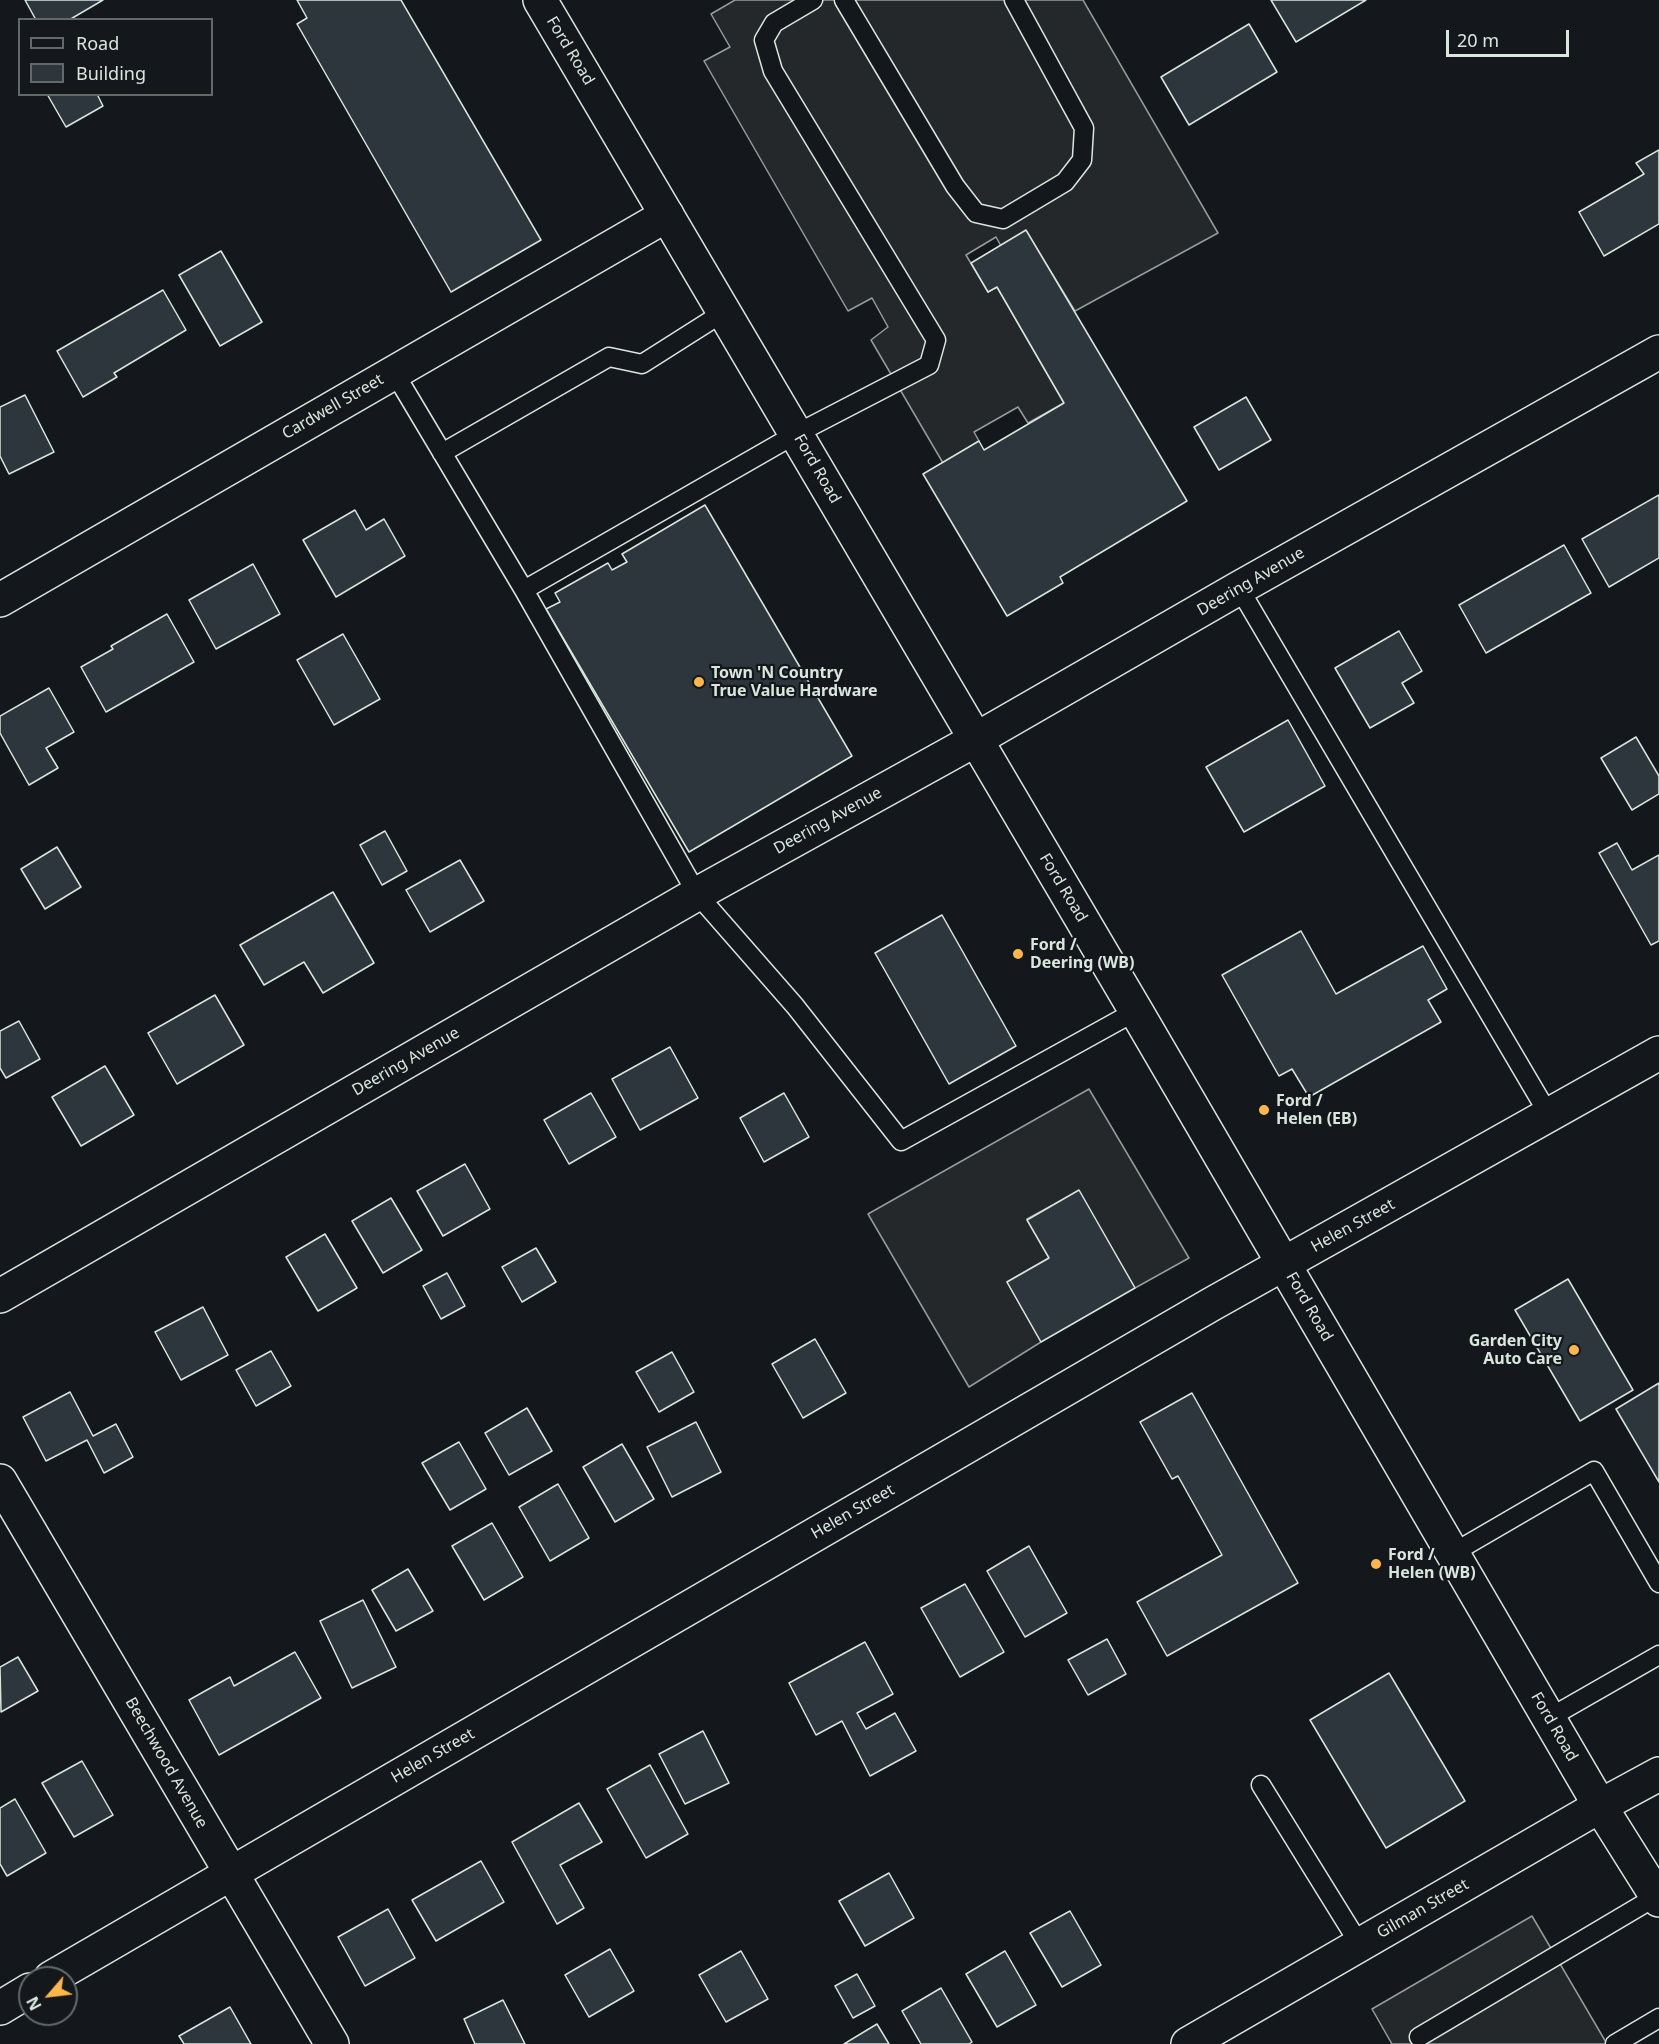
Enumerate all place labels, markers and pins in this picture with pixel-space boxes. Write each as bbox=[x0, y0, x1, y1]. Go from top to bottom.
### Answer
place label: Town 'N Country True Value Hardware bbox=[711, 663, 878, 701]
marker: Town 'N Country True Value Hardware bbox=[692, 675, 706, 689]
place label: Ford / Deering (WB) bbox=[1030, 935, 1134, 973]
marker: Ford / Deering (WB) bbox=[1011, 947, 1025, 961]
place label: Ford / Helen (EB) bbox=[1276, 1091, 1357, 1129]
marker: Ford / Helen (EB) bbox=[1257, 1103, 1271, 1117]
place label: Garden City Auto Care bbox=[1469, 1331, 1562, 1369]
marker: Garden City Auto Care bbox=[1567, 1343, 1581, 1357]
place label: Ford / Helen (WB) bbox=[1388, 1545, 1476, 1583]
marker: Ford / Helen (WB) bbox=[1369, 1557, 1383, 1571]

